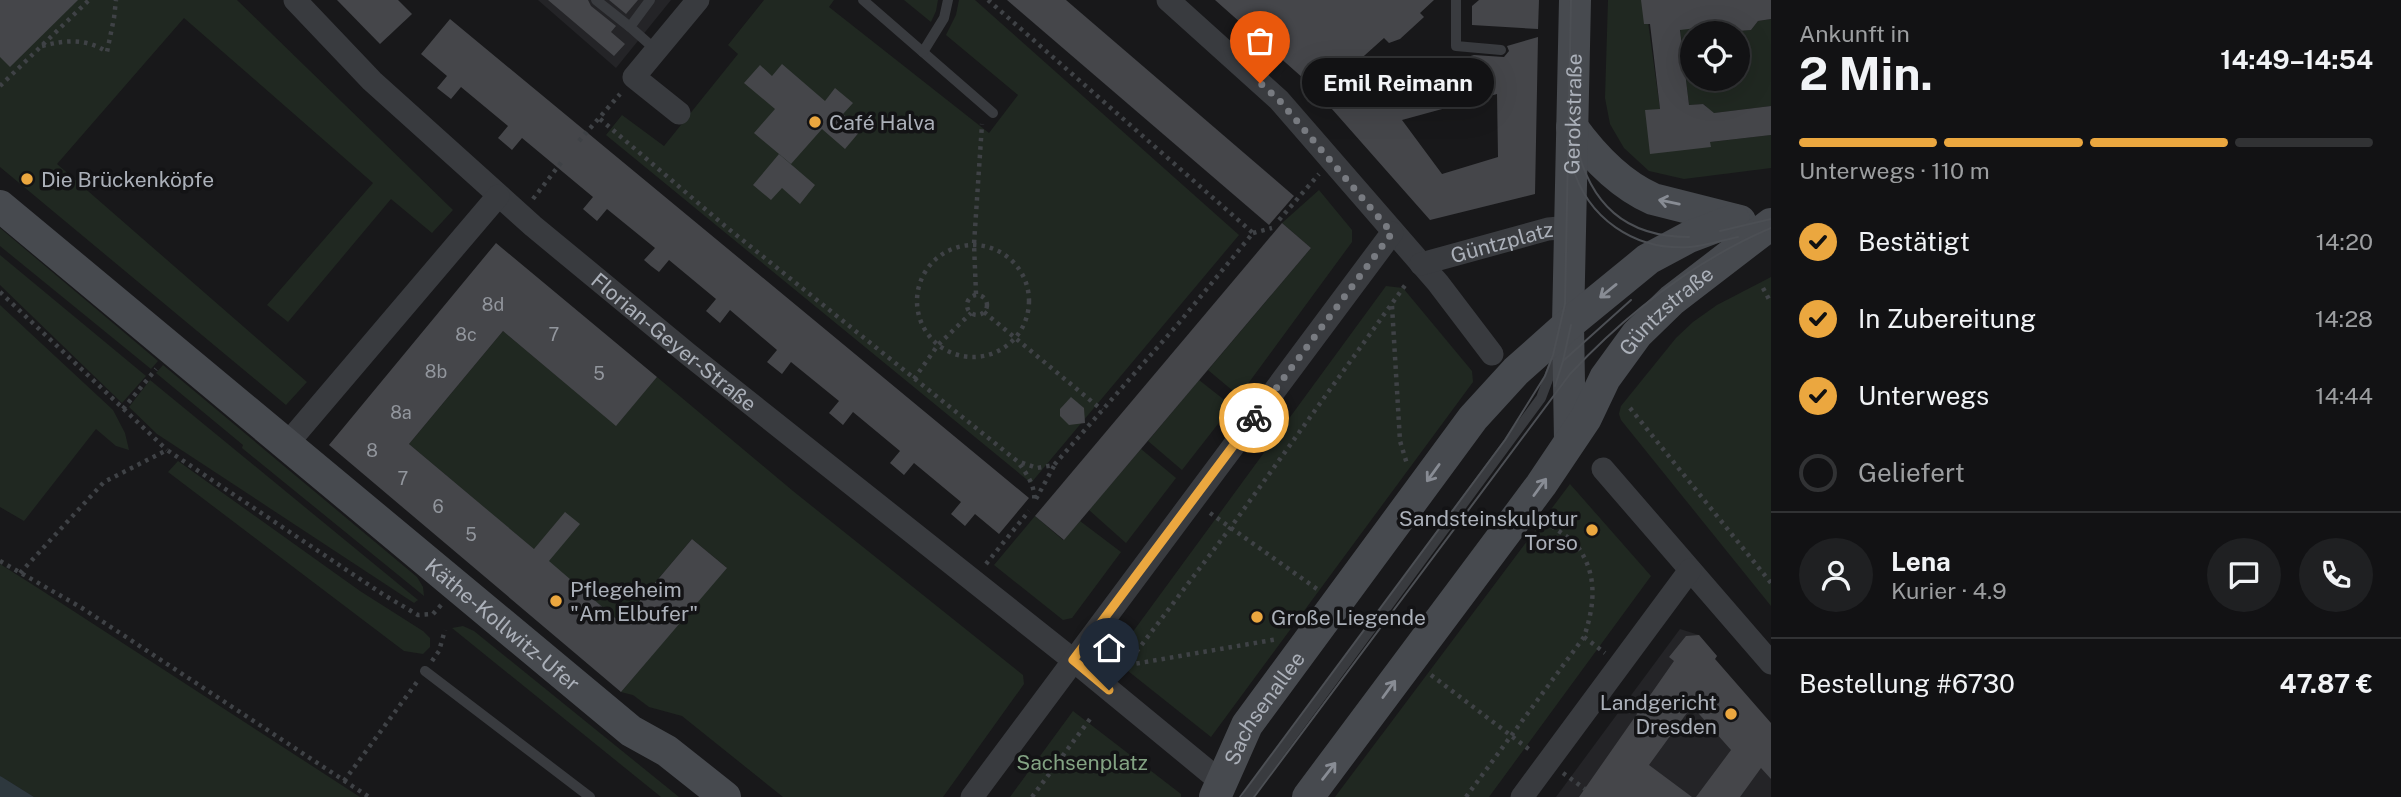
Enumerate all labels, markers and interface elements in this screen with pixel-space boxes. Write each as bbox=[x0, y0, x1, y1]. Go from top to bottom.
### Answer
pin bbox=[1230, 11, 1290, 83]
text: Ankunft in bbox=[1799, 20, 1910, 47]
map controls bbox=[1680, 21, 1750, 91]
button: locate bbox=[1680, 21, 1750, 91]
icon: bag bbox=[1241, 22, 1279, 60]
text: 14:49–14:54 bbox=[2220, 44, 2373, 75]
text: 2 Min. bbox=[1799, 46, 1933, 100]
street label: Gerokstraße bbox=[1559, 53, 1586, 175]
callout: Emil Reimann bbox=[1302, 58, 1494, 108]
text: Emil Reimann bbox=[1323, 69, 1473, 96]
place label: Café Halva bbox=[829, 110, 935, 135]
marker: Café Halva bbox=[807, 114, 823, 130]
text: Unterwegs · 110 m bbox=[1799, 157, 1990, 184]
place label: Die Brückenköpfe bbox=[41, 167, 214, 192]
marker: Die Brückenköpfe bbox=[19, 171, 35, 187]
one-way arrow bbox=[1658, 194, 1681, 208]
street label: Güntzplatz bbox=[1448, 216, 1554, 268]
icon: check bbox=[1799, 223, 1837, 261]
text: Bestätigt bbox=[1858, 226, 1970, 257]
text: 14:20 bbox=[2316, 228, 2373, 255]
street label: Güntzstraße bbox=[1613, 261, 1718, 360]
street label: Florian-Geyer-Straße bbox=[587, 267, 762, 416]
one-way arrow bbox=[1599, 283, 1617, 299]
house number: 8d bbox=[482, 294, 504, 315]
icon: check bbox=[1799, 300, 1837, 338]
text: In Zubereitung bbox=[1858, 303, 2036, 334]
text: 14:28 bbox=[2315, 305, 2373, 332]
house number: 8c bbox=[455, 324, 477, 345]
house number: 7 bbox=[549, 324, 559, 345]
house number: 8b bbox=[425, 361, 447, 382]
house number: 5 bbox=[593, 363, 605, 384]
icon: check bbox=[1799, 377, 1837, 415]
text: Unterwegs bbox=[1858, 380, 1989, 411]
text: 14:44 bbox=[2315, 382, 2373, 409]
courier bbox=[1219, 383, 1289, 453]
icon: bike bbox=[1235, 399, 1273, 437]
house number: 8a bbox=[390, 402, 412, 423]
house number: 8 bbox=[366, 440, 378, 461]
text: Geliefert bbox=[1858, 457, 1965, 488]
one-way arrow bbox=[1426, 463, 1440, 482]
house number: 7 bbox=[398, 468, 408, 489]
one-way arrow bbox=[1532, 478, 1547, 497]
house number: 6 bbox=[432, 496, 444, 517]
place label: Sandsteinskulptur Torso bbox=[1399, 506, 1578, 555]
marker: Sandsteinskulptur Torso bbox=[1584, 522, 1600, 538]
house number: 5 bbox=[465, 524, 477, 545]
button: person bbox=[1799, 538, 1873, 612]
button: chat bbox=[2207, 538, 2281, 612]
button: phone bbox=[2299, 538, 2373, 612]
text: Lena bbox=[1891, 546, 1951, 577]
street label: Käthe-Kollwitz-Ufer bbox=[420, 553, 585, 696]
place label: Pflegeheim "Am Elbufer" bbox=[570, 577, 698, 626]
text: Kurier · 4.9 bbox=[1891, 577, 2007, 604]
marker: Pflegeheim "Am Elbufer" bbox=[548, 593, 564, 609]
place label: Große Liegende bbox=[1271, 605, 1426, 630]
marker: Große Liegende bbox=[1249, 609, 1265, 625]
pin bbox=[1079, 618, 1139, 690]
icon: home bbox=[1090, 629, 1128, 667]
street label: Sachsenallee bbox=[1218, 646, 1310, 769]
text: Bestellung #6730 bbox=[1799, 668, 2015, 699]
text: 47.87 € bbox=[2280, 668, 2373, 699]
one-way arrow bbox=[1382, 680, 1397, 699]
place label: Landgericht Dresden bbox=[1600, 690, 1717, 739]
marker: Landgericht Dresden bbox=[1723, 706, 1739, 722]
park label: Sachsenplatz bbox=[1016, 750, 1148, 775]
one-way arrow bbox=[1321, 762, 1336, 780]

